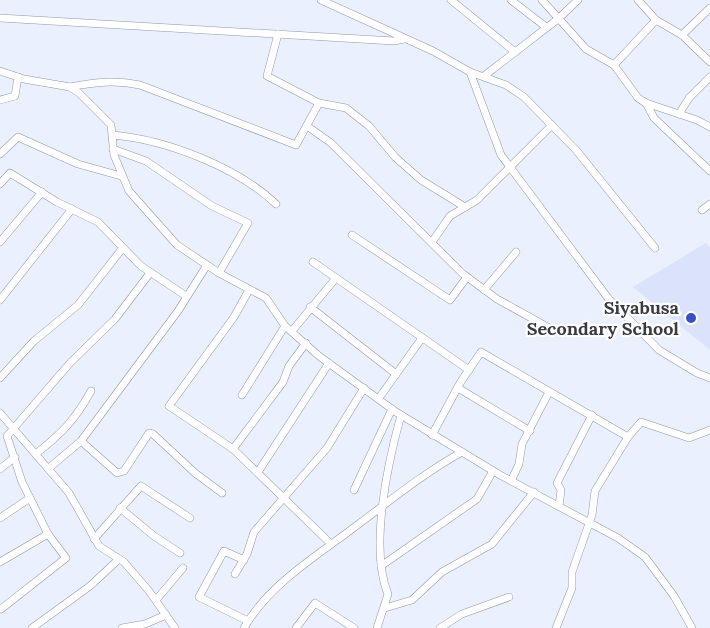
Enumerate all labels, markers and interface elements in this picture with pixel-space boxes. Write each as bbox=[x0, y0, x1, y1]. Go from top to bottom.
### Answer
place label: Siyabusa Secondary School bbox=[527, 296, 680, 340]
marker: Siyabusa Secondary School bbox=[684, 311, 698, 325]

